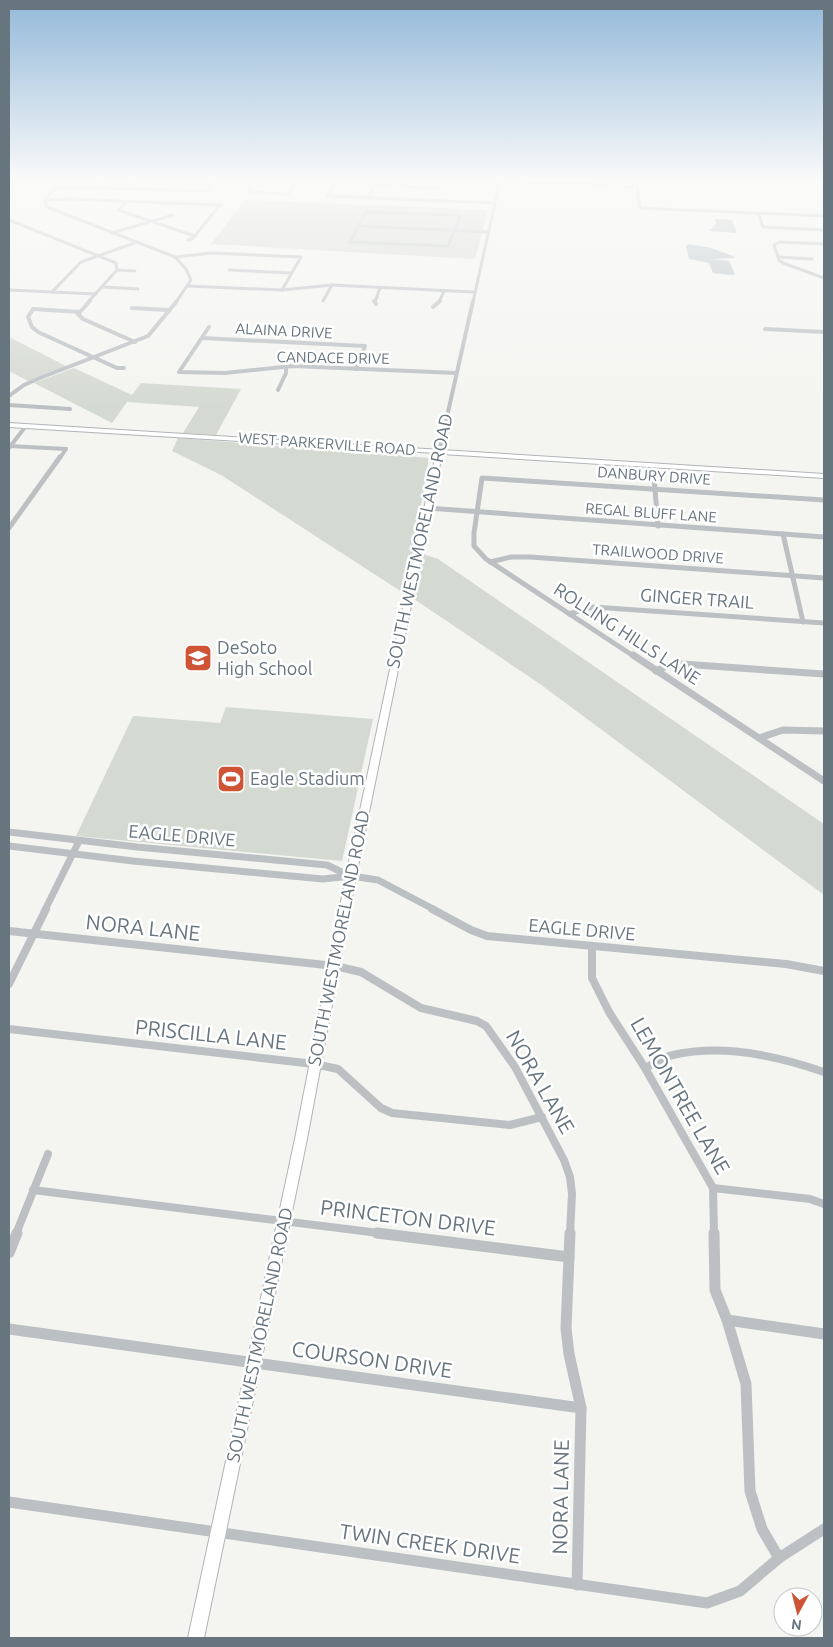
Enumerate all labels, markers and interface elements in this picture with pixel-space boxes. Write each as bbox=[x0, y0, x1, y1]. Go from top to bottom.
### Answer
street label: ALAINA DRIVE bbox=[235, 319, 333, 342]
street label: CANDACE DRIVE bbox=[276, 348, 390, 367]
street label: SOUTH WESTMORELAND ROAD bbox=[382, 412, 456, 670]
street label: WEST PARKERVILLE ROAD bbox=[238, 429, 416, 458]
street label: DANBURY DRIVE bbox=[597, 463, 711, 488]
street label: REGAL BLUFF LANE bbox=[585, 499, 717, 526]
street label: TRAILWOOD DRIVE bbox=[592, 540, 724, 567]
street label: ROLLING HILLS LANE bbox=[551, 578, 705, 688]
street label: GINGER TRAIL bbox=[640, 584, 755, 612]
place label: DeSoto High School bbox=[217, 637, 313, 678]
school or university icon: DeSoto High School bbox=[183, 643, 213, 673]
sports icon: Eagle Stadium bbox=[216, 764, 246, 794]
place label: Eagle Stadium bbox=[250, 768, 365, 788]
street label: SOUTH WESTMORELAND ROAD bbox=[303, 808, 373, 1067]
street label: EAGLE DRIVE bbox=[128, 820, 236, 850]
street label: NORA LANE bbox=[85, 909, 202, 945]
street label: EAGLE DRIVE bbox=[528, 914, 636, 944]
street label: LEMONTREE LANE bbox=[626, 1013, 735, 1178]
street label: PRISCILLA LANE bbox=[134, 1014, 288, 1054]
street label: NORA LANE bbox=[502, 1026, 580, 1137]
street label: PRINCETON DRIVE bbox=[319, 1194, 497, 1240]
street label: SOUTH WESTMORELAND ROAD bbox=[222, 1206, 296, 1464]
street label: COURSON DRIVE bbox=[290, 1336, 454, 1382]
street label: NORA LANE bbox=[547, 1439, 573, 1555]
street label: TWIN CREEK DRIVE bbox=[338, 1518, 522, 1568]
north arrow bbox=[773, 1587, 823, 1637]
text: N bbox=[790, 1616, 803, 1633]

